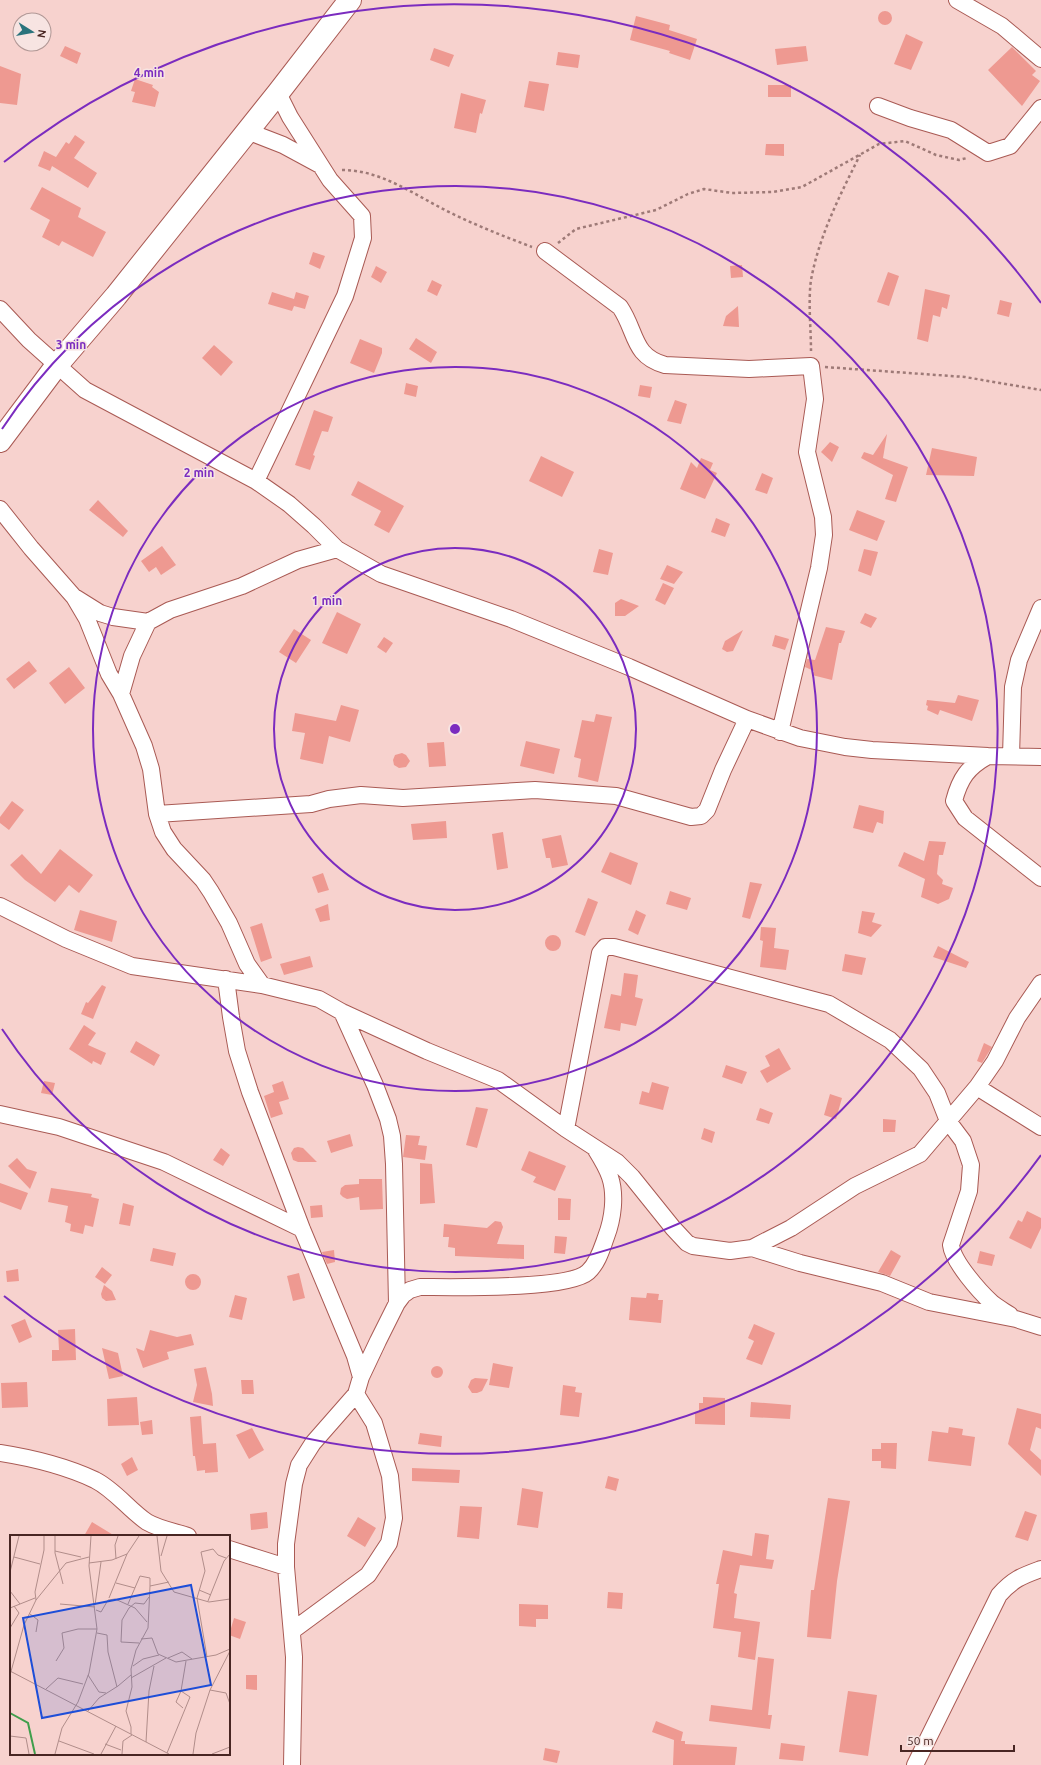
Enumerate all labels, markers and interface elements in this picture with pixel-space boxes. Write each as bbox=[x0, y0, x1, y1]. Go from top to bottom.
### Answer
north arrow bbox=[12, 12, 52, 52]
text: N bbox=[35, 29, 48, 39]
text: 4 min bbox=[134, 66, 164, 79]
text: 3 min bbox=[56, 338, 86, 351]
text: 2 min bbox=[184, 466, 214, 479]
text: 1 min bbox=[312, 594, 342, 607]
centre of rings bbox=[448, 722, 462, 736]
inset map bbox=[10, 1535, 230, 1755]
scale bar bbox=[901, 1727, 1014, 1753]
text: 50 m bbox=[907, 1734, 934, 1747]

